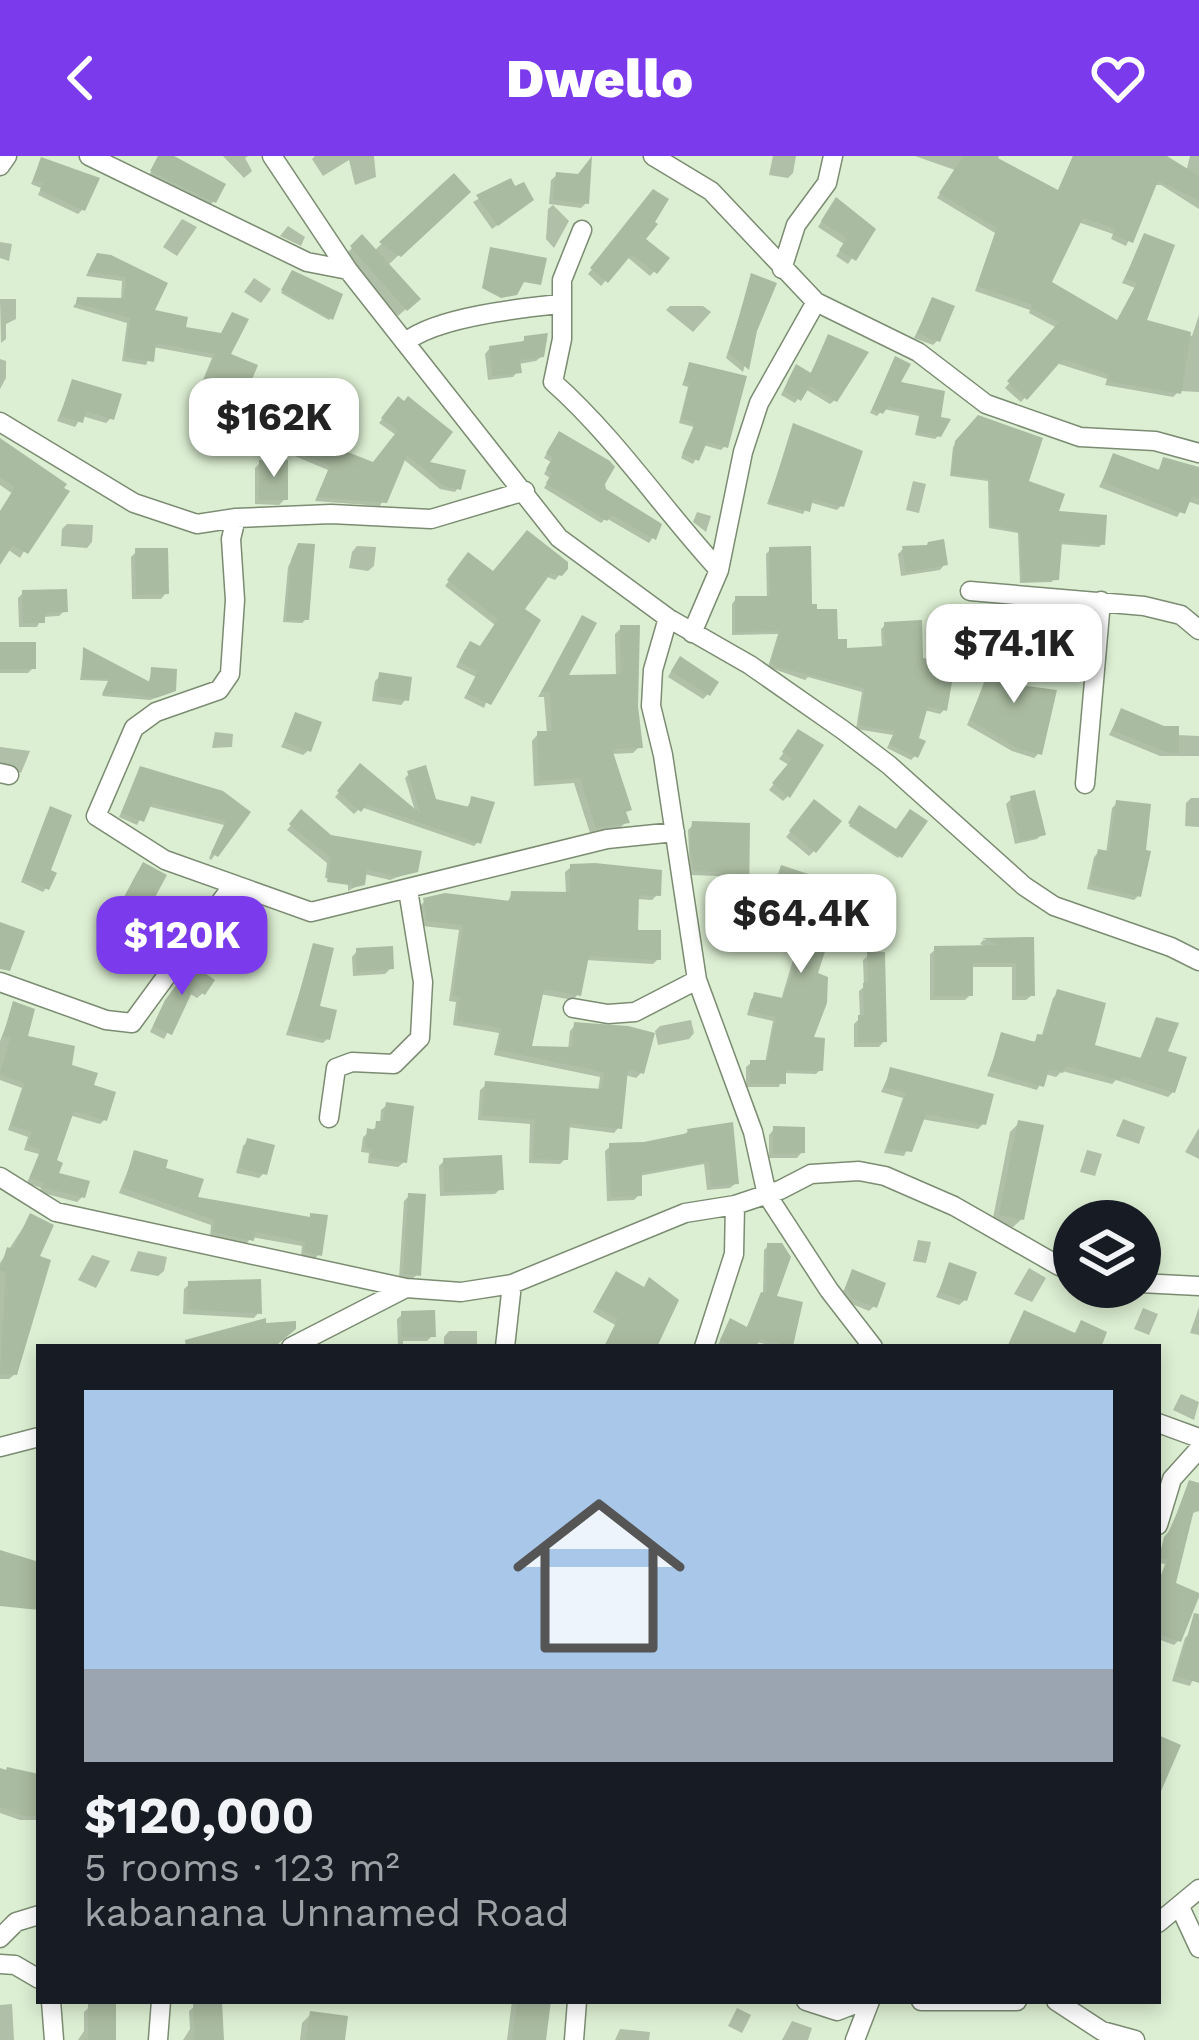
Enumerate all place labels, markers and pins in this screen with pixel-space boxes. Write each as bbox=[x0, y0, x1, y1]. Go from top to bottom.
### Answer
pin: $162K bbox=[190, 378, 358, 480]
pin: $74.1K bbox=[916, 604, 1112, 706]
pin: $64.4K bbox=[703, 874, 899, 976]
pin: $120K bbox=[98, 896, 266, 998]

